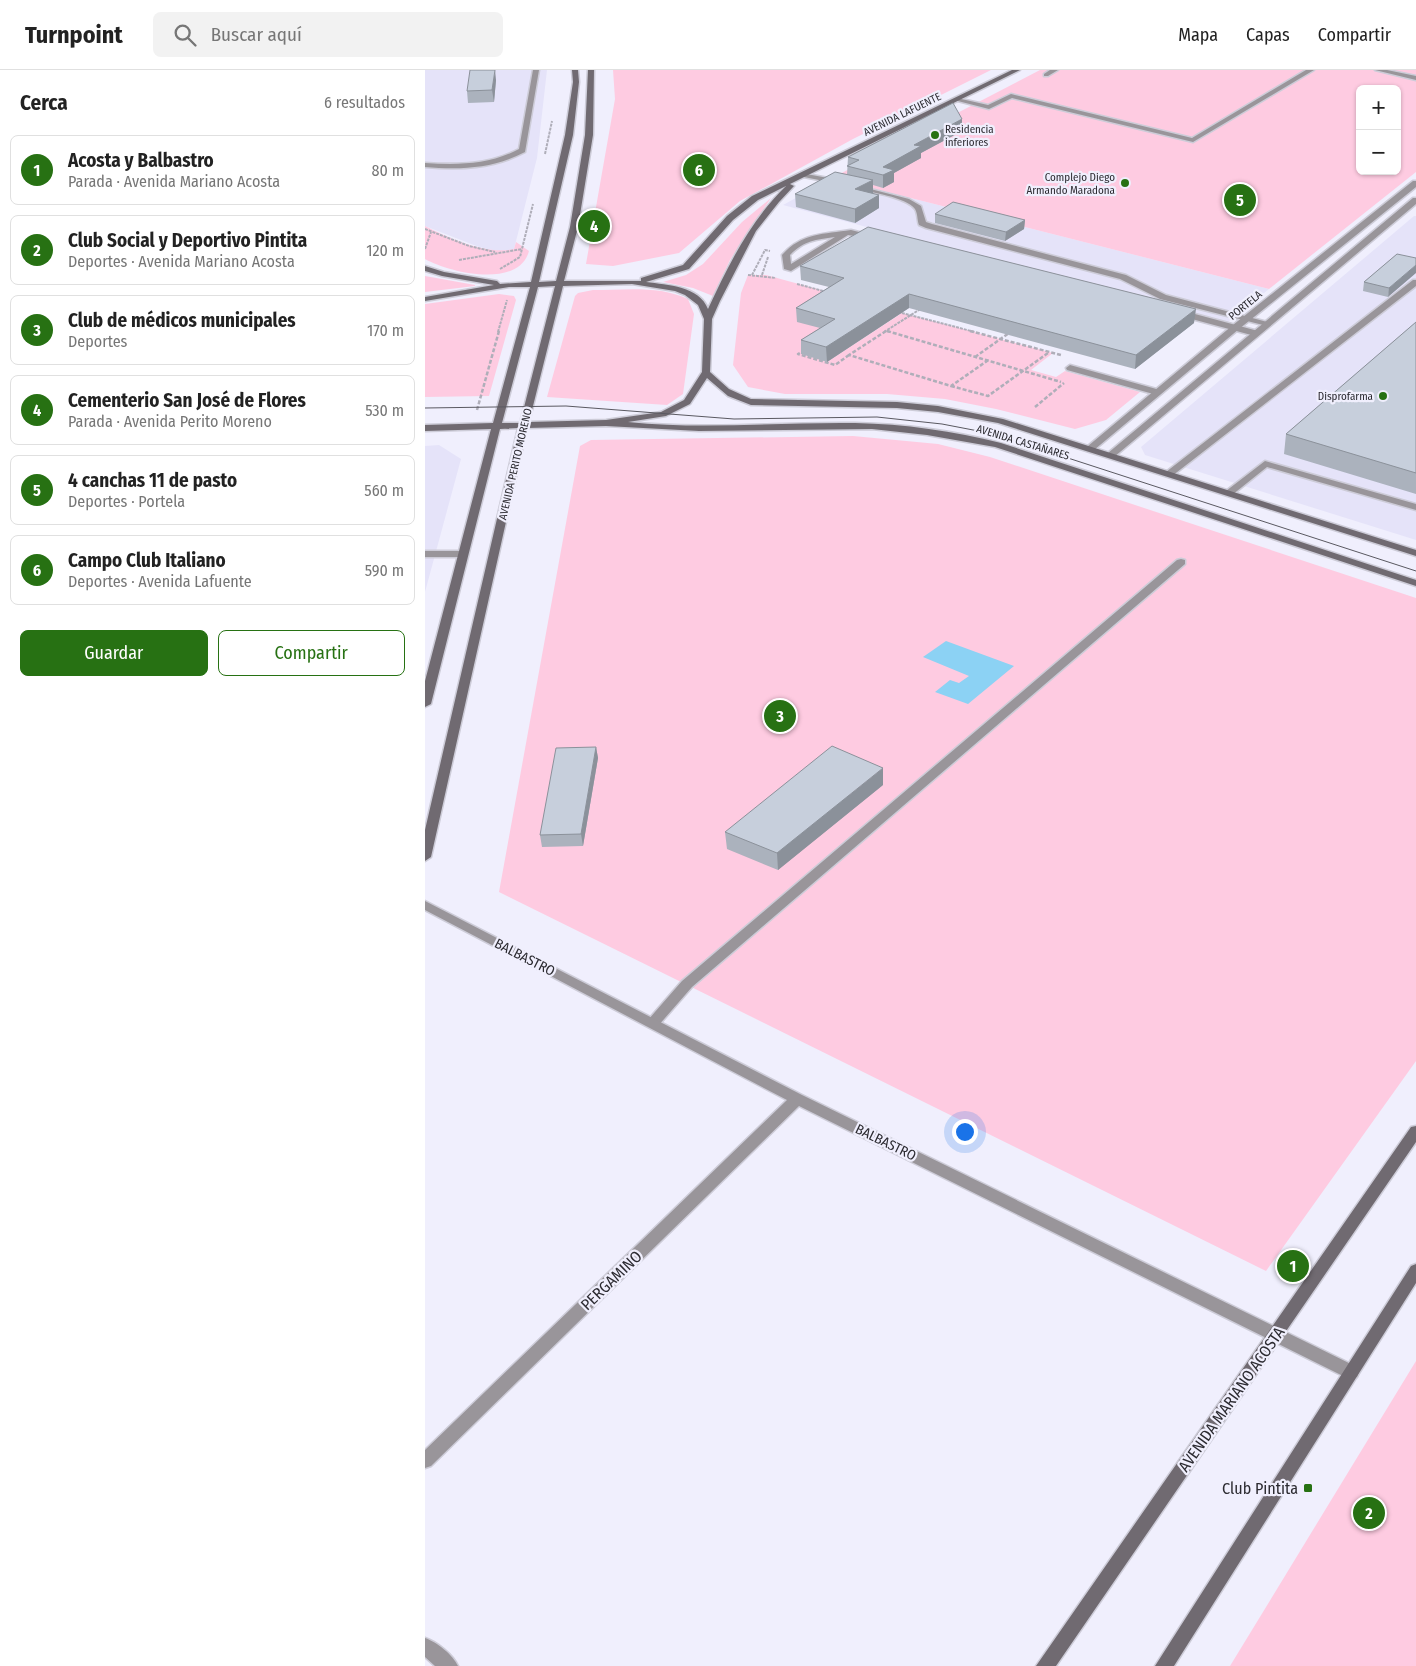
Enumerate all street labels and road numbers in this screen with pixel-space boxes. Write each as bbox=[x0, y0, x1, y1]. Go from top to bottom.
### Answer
street label: AVENIDA LAFUENTE bbox=[861, 90, 943, 139]
street label: PORTELA bbox=[1226, 288, 1265, 323]
street label: AVENIDA PERITO MORENO bbox=[496, 407, 535, 521]
street label: AVENIDA CASTAÑARES bbox=[975, 422, 1071, 463]
street label: BALBASTRO bbox=[492, 935, 558, 980]
street label: BALBASTRO bbox=[853, 1120, 919, 1165]
street label: PERGAMINO bbox=[577, 1247, 646, 1314]
street label: AVENIDA MARIANO ACOSTA bbox=[1174, 1323, 1289, 1475]

